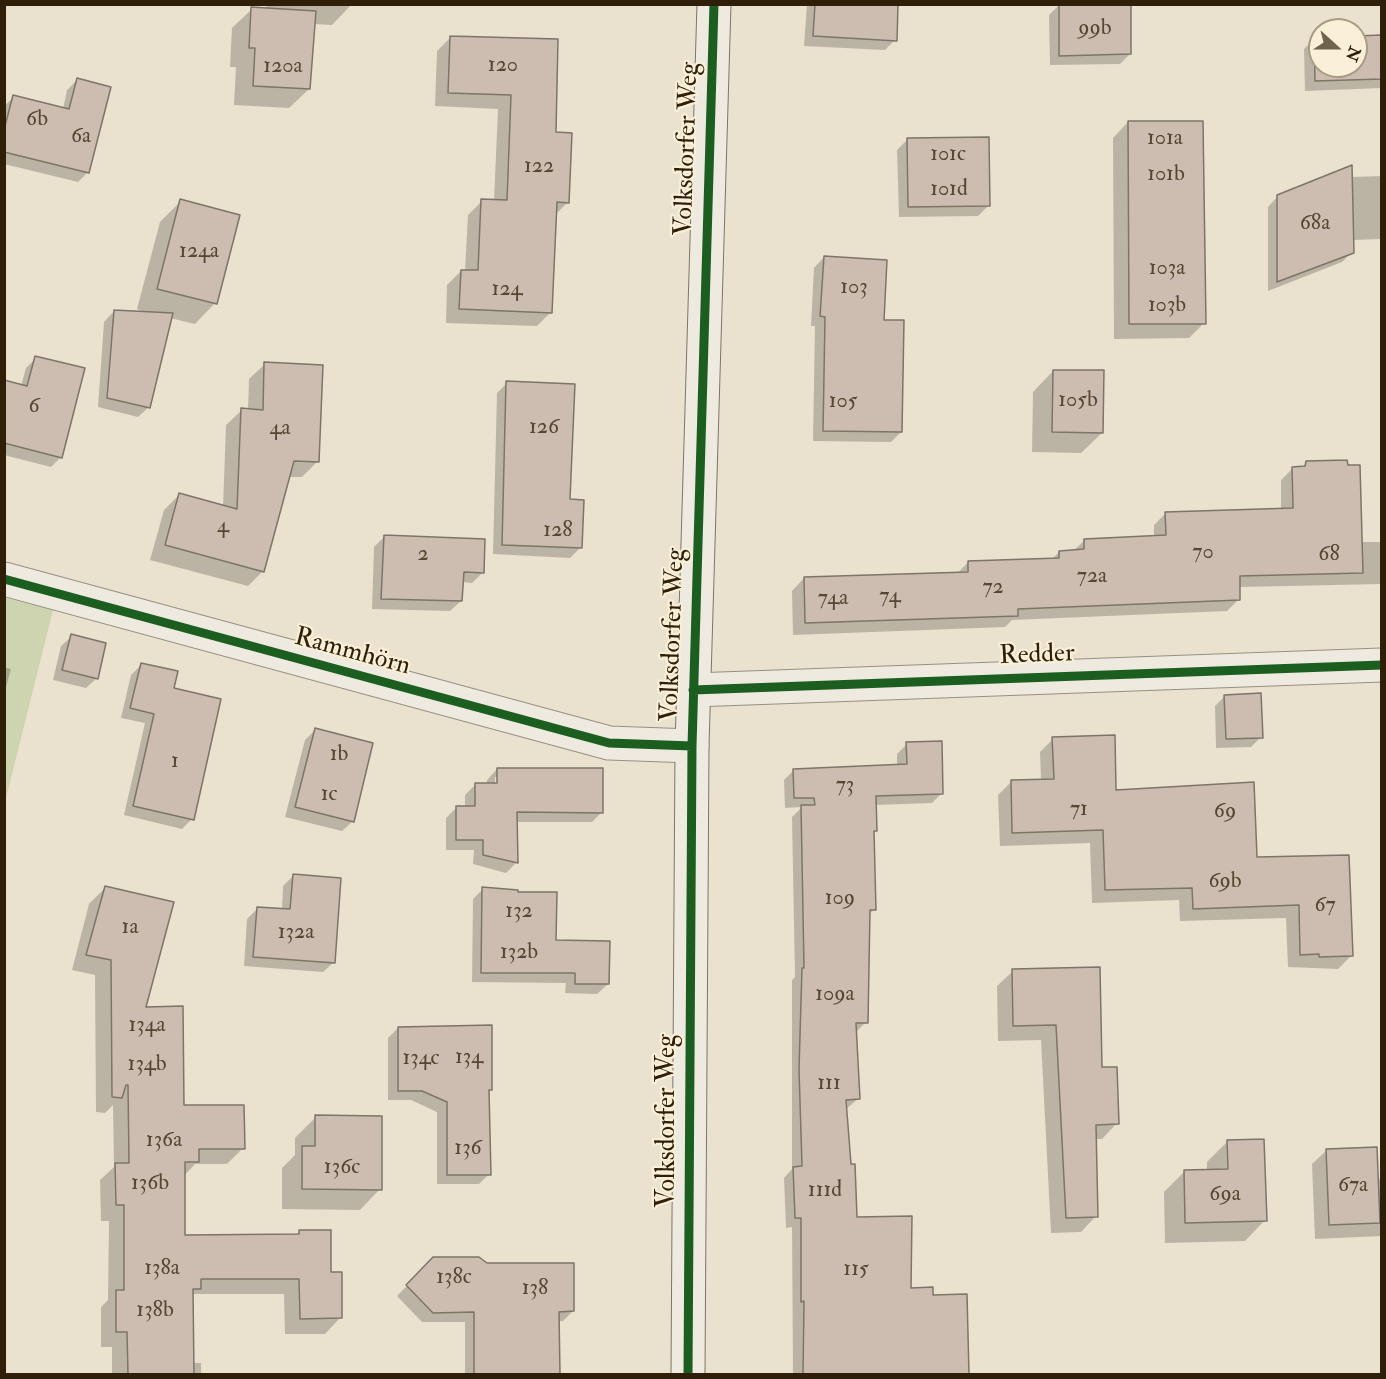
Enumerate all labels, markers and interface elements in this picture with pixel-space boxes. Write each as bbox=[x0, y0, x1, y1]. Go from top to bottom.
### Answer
house number: 99b bbox=[1078, 16, 1112, 42]
north arrow bbox=[1308, 18, 1368, 78]
text: N bbox=[1341, 43, 1365, 64]
house number: 120 bbox=[488, 53, 518, 79]
house number: 120a bbox=[263, 54, 303, 80]
street label: Volksdorfer Weg bbox=[669, 62, 707, 236]
house number: 6b bbox=[26, 107, 48, 133]
house number: 6a bbox=[71, 124, 91, 150]
house number: 101a bbox=[1147, 126, 1183, 152]
house number: 101c bbox=[930, 142, 966, 168]
house number: 122 bbox=[524, 154, 554, 180]
house number: 101b bbox=[1147, 162, 1185, 188]
house number: 101d bbox=[930, 177, 968, 203]
house number: 68a bbox=[1300, 211, 1330, 237]
house number: 124a bbox=[179, 239, 219, 265]
house number: 103a bbox=[1149, 256, 1185, 282]
house number: 103 bbox=[840, 275, 868, 301]
house number: 124 bbox=[492, 277, 522, 303]
house number: 103b bbox=[1148, 293, 1186, 319]
house number: 105b bbox=[1058, 388, 1098, 414]
house number: 105 bbox=[829, 389, 857, 415]
house number: 6 bbox=[28, 394, 40, 420]
house number: 126 bbox=[529, 415, 559, 441]
house number: 4a bbox=[270, 416, 290, 442]
house number: 4 bbox=[217, 514, 229, 540]
house number: 128 bbox=[543, 518, 573, 544]
house number: 70 bbox=[1192, 540, 1214, 566]
house number: 2 bbox=[417, 542, 429, 568]
house number: 68 bbox=[1318, 542, 1340, 568]
street label: Volksdorfer Weg bbox=[655, 548, 693, 722]
house number: 72a bbox=[1077, 564, 1107, 590]
house number: 72 bbox=[982, 575, 1004, 601]
house number: 74 bbox=[879, 584, 901, 610]
house number: 74a bbox=[818, 586, 848, 612]
street label: Rammhörn bbox=[291, 623, 413, 683]
street label: Redder bbox=[999, 639, 1075, 673]
house number: 1b bbox=[330, 742, 348, 768]
house number: 1 bbox=[171, 749, 179, 775]
house number: 73 bbox=[836, 773, 854, 799]
house number: 1c bbox=[321, 782, 337, 808]
house number: 71 bbox=[1070, 797, 1088, 823]
house number: 69 bbox=[1214, 799, 1236, 825]
house number: 69b bbox=[1208, 869, 1242, 895]
house number: 109 bbox=[825, 886, 855, 912]
house number: 67 bbox=[1314, 893, 1336, 919]
house number: 132 bbox=[505, 899, 533, 925]
house number: 1a bbox=[122, 915, 138, 941]
house number: 132a bbox=[278, 920, 314, 946]
house number: 132b bbox=[500, 940, 538, 966]
house number: 109a bbox=[815, 982, 855, 1008]
house number: 134a bbox=[128, 1013, 166, 1039]
street label: Volksdorfer Weg bbox=[652, 1034, 684, 1208]
house number: 134 bbox=[455, 1045, 483, 1071]
house number: 134c bbox=[403, 1046, 439, 1072]
house number: 134b bbox=[128, 1052, 166, 1078]
house number: 111 bbox=[817, 1071, 841, 1097]
house number: 136a bbox=[146, 1128, 182, 1154]
house number: 136 bbox=[454, 1136, 482, 1162]
house number: 136c bbox=[324, 1155, 360, 1181]
house number: 136b bbox=[131, 1171, 169, 1197]
house number: 67a bbox=[1338, 1173, 1368, 1199]
house number: 111d bbox=[808, 1178, 842, 1204]
house number: 69a bbox=[1209, 1182, 1241, 1208]
house number: 138a bbox=[144, 1256, 180, 1282]
house number: 115 bbox=[843, 1257, 869, 1283]
house number: 138c bbox=[436, 1265, 472, 1291]
house number: 138 bbox=[522, 1276, 548, 1302]
house number: 138b bbox=[136, 1298, 174, 1324]

